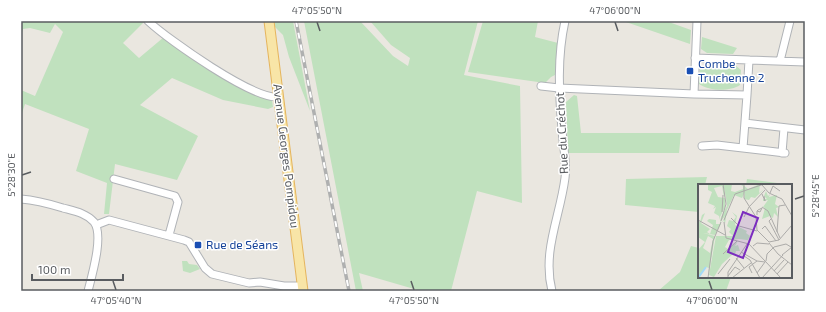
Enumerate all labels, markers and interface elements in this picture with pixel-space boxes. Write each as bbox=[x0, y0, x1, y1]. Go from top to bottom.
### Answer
text: 47°05'50"N bbox=[292, 4, 342, 16]
text: 47°06'00"N bbox=[589, 4, 641, 16]
place label: Combe Truchenne 2 bbox=[698, 56, 765, 84]
marker: Combe Truchenne 2 bbox=[685, 66, 695, 76]
street label: Avenue Georges Pompidou bbox=[271, 83, 303, 229]
street label: Rue du Créchot bbox=[552, 91, 570, 174]
text: 5°28'30"E bbox=[5, 153, 17, 197]
text: 5°28'45"E bbox=[809, 174, 821, 218]
inset map bbox=[698, 184, 792, 278]
place label: Rue de Séans bbox=[206, 237, 278, 251]
marker: Rue de Séans bbox=[193, 240, 203, 250]
scale bar bbox=[32, 256, 123, 282]
text: 100 m bbox=[38, 262, 70, 276]
text: 47°05'40"N bbox=[91, 294, 141, 306]
text: 47°05'50"N bbox=[389, 294, 439, 306]
text: 47°06'00"N bbox=[686, 294, 738, 306]

